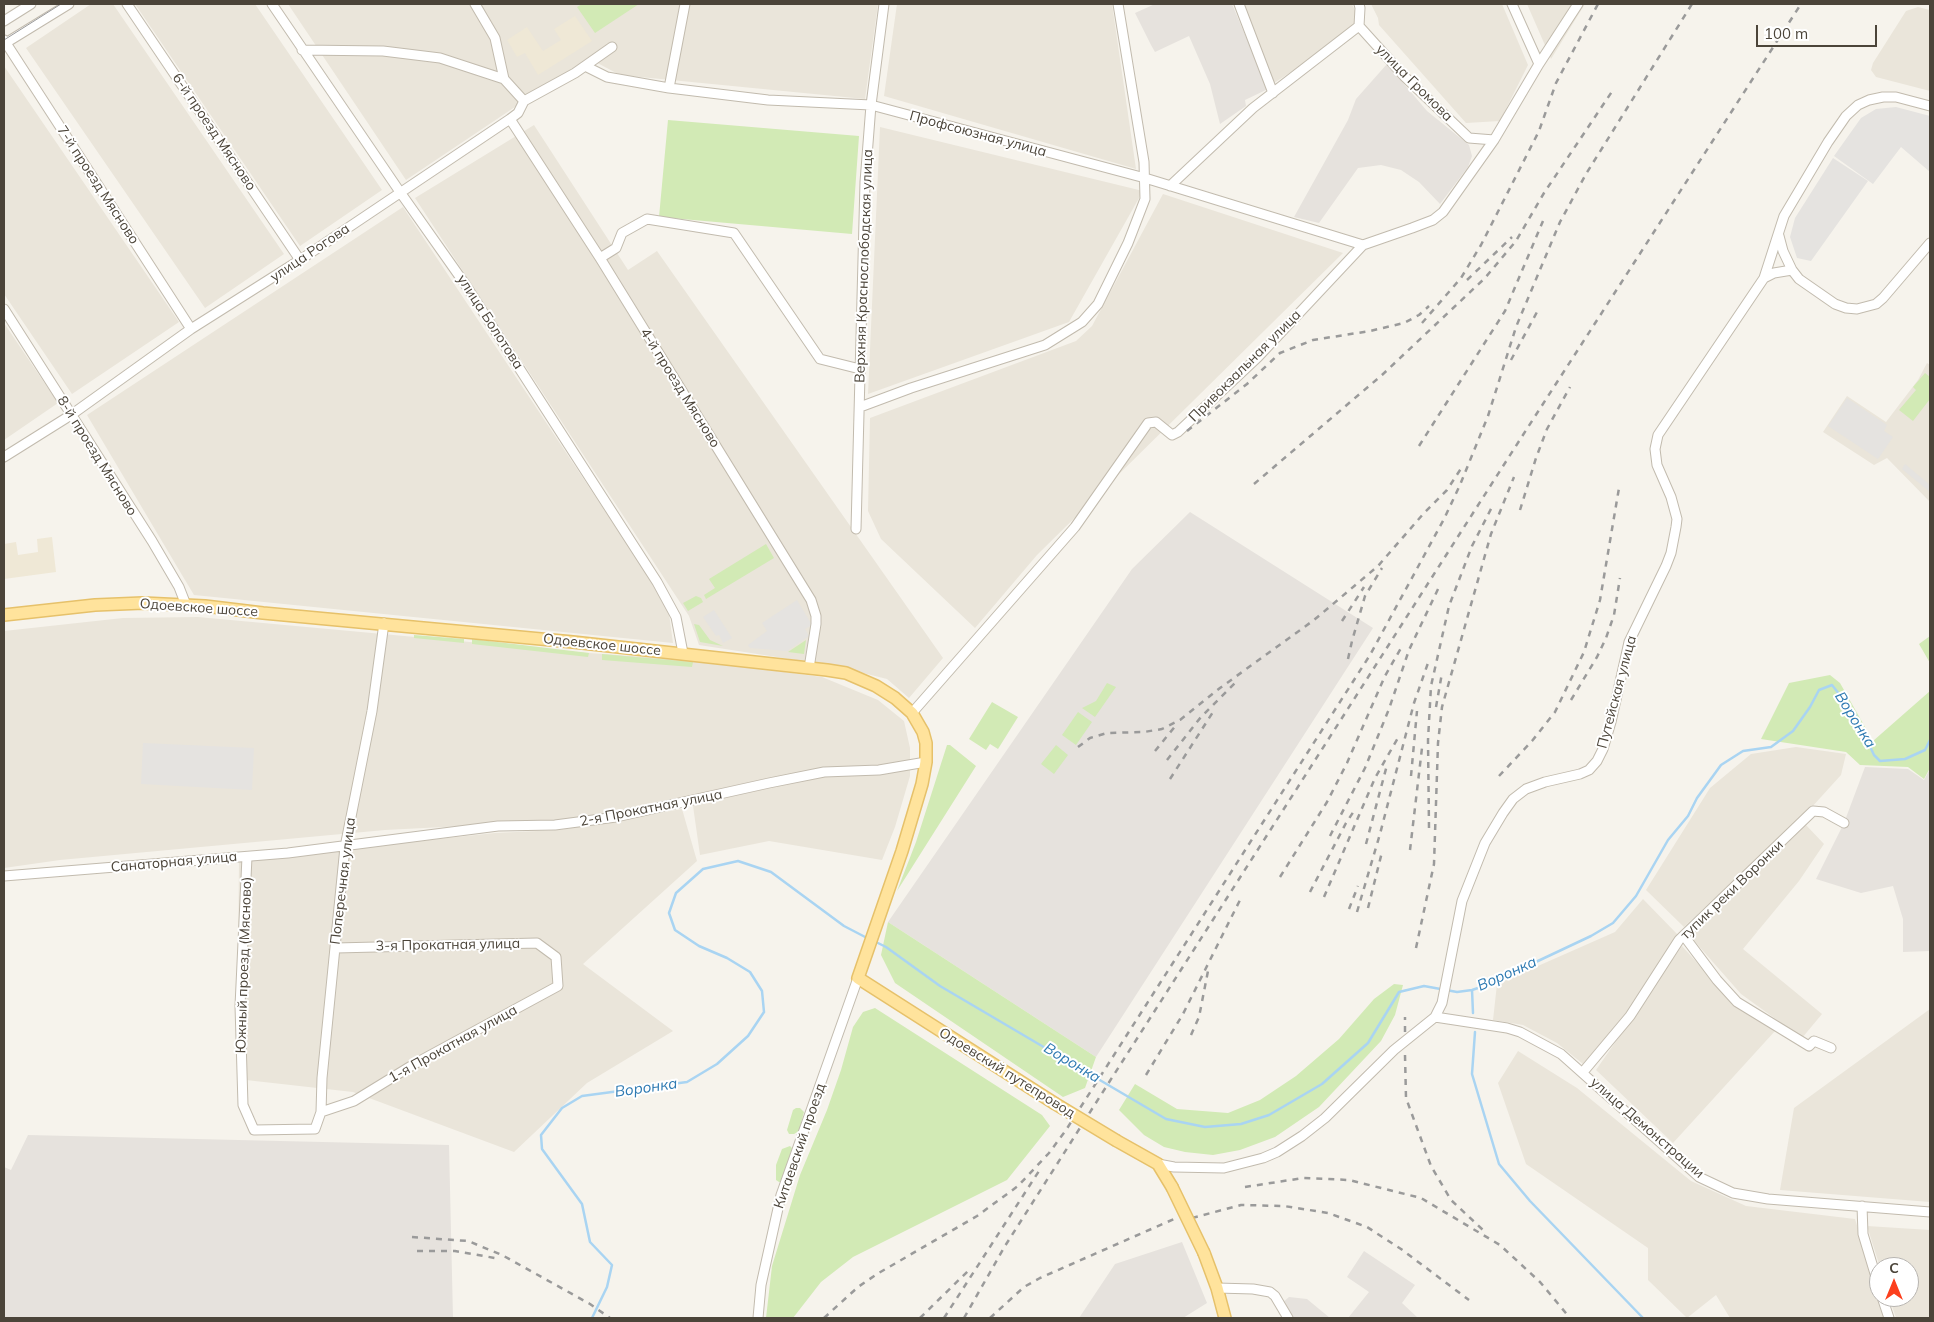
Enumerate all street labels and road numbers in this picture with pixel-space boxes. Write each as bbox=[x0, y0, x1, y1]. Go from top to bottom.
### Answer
street label: улица Громова bbox=[1372, 41, 1456, 125]
street label: 6-й проезд Мясново bbox=[169, 70, 259, 194]
street label: Профсоюзная улица bbox=[908, 108, 1048, 160]
street label: 7-й проезд Мясново bbox=[53, 123, 143, 247]
street label: Верхняя Краснослободская улица bbox=[852, 149, 876, 383]
street label: улица Рогова bbox=[267, 220, 353, 286]
street label: улица Болотова bbox=[453, 272, 527, 372]
street label: Привокзальная улица bbox=[1185, 306, 1305, 426]
street label: 4-й проезд Мясново bbox=[636, 325, 724, 451]
street label: 8-й проезд Мясново bbox=[53, 393, 141, 519]
street label: Одоевское шоссе bbox=[139, 595, 259, 621]
street label: Одоевское шоссе bbox=[542, 630, 662, 660]
street label: Путейская улица bbox=[1594, 634, 1640, 750]
street label: 2-я Прокатная улица bbox=[578, 786, 724, 830]
street label: Поперечная улица bbox=[327, 816, 359, 946]
street label: тупик реки Воронки bbox=[1677, 837, 1787, 943]
street label: Санаторная улица bbox=[110, 848, 238, 876]
street label: Южный проезд (Мясново) bbox=[233, 876, 255, 1054]
street label: 3-я Прокатная улица bbox=[376, 935, 520, 955]
street label: 1-я Прокатная улица bbox=[386, 1002, 520, 1086]
street label: Одоевский путепровод bbox=[936, 1024, 1078, 1122]
street label: улица Демонстрации bbox=[1587, 1074, 1707, 1182]
street label: Китаевский проезд bbox=[771, 1081, 829, 1211]

